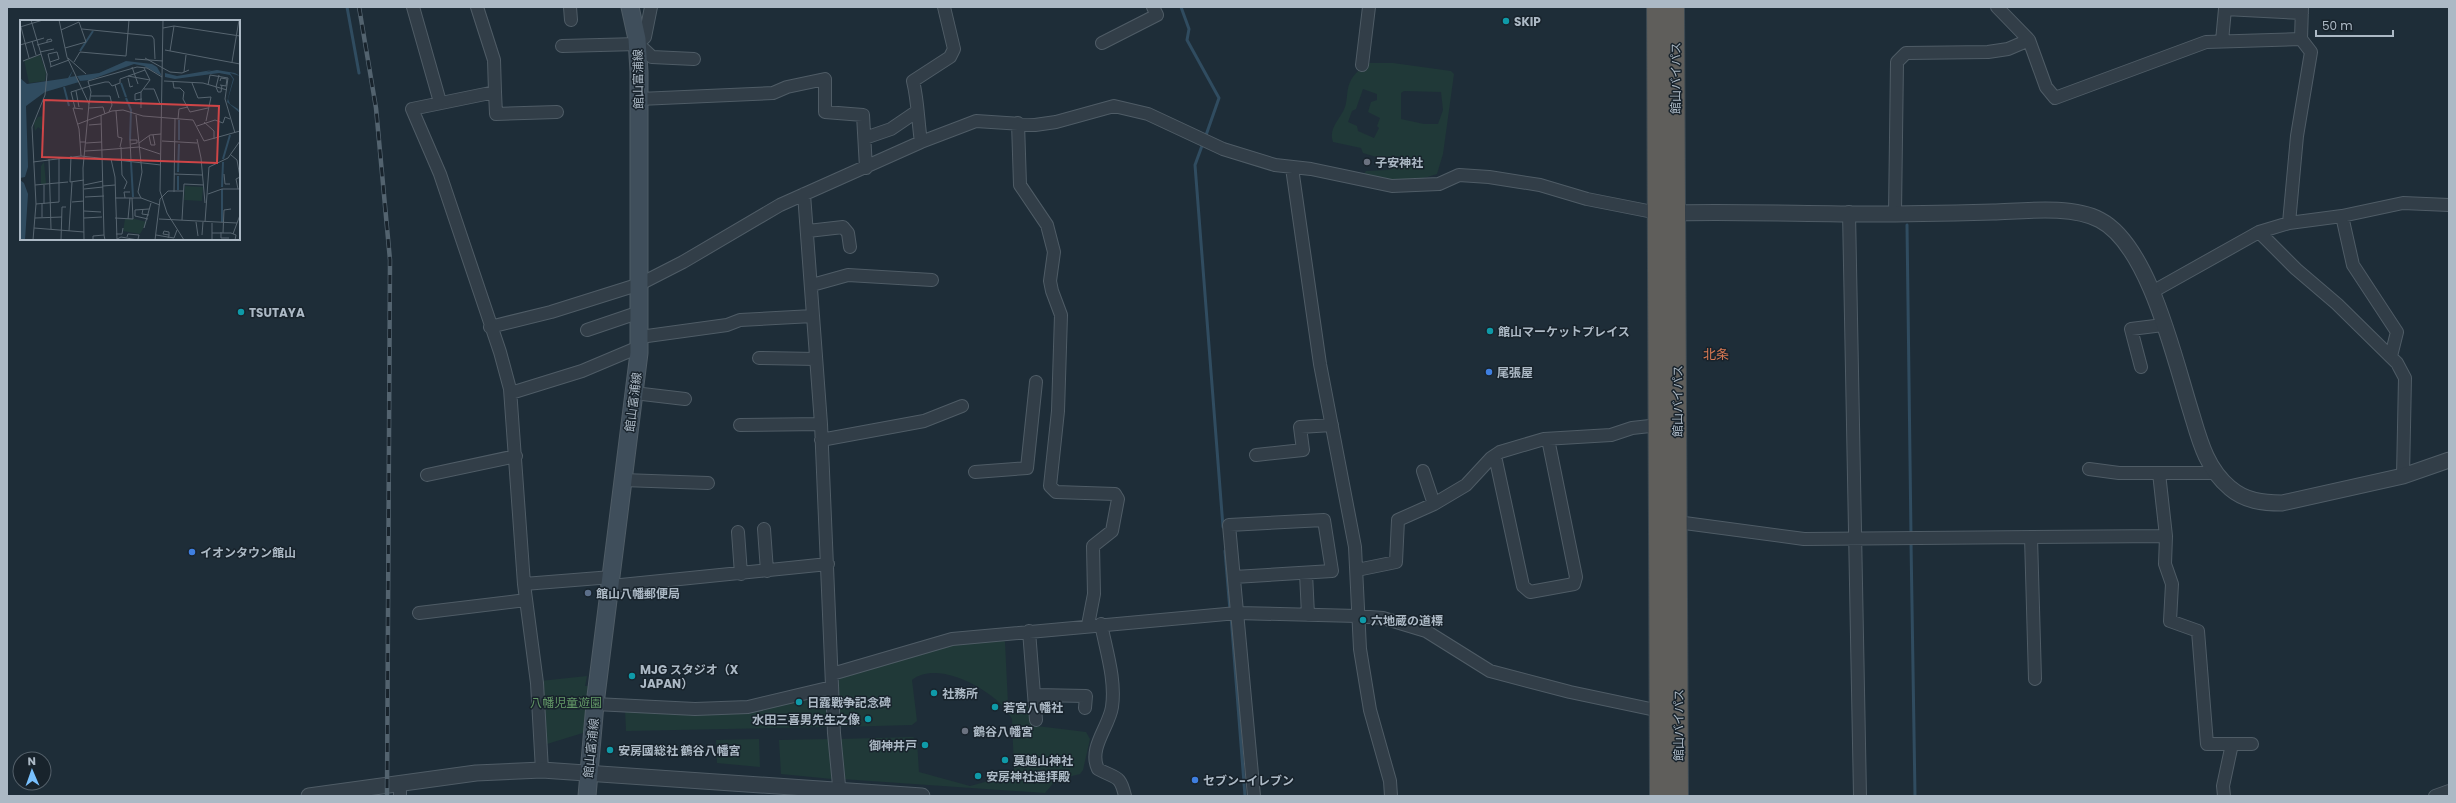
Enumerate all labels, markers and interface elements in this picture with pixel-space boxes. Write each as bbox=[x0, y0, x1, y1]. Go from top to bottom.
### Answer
scale bar bbox=[2316, 12, 2393, 38]
place label: SKIP bbox=[1514, 13, 1541, 30]
marker: SKIP bbox=[1501, 16, 1511, 26]
text: 50 m bbox=[2322, 17, 2353, 34]
inset map bbox=[20, 20, 240, 240]
street label: 館山バイパス bbox=[1667, 42, 1684, 114]
street label: 館山富浦線 bbox=[629, 49, 647, 109]
place label: 子安神社 bbox=[1375, 154, 1423, 171]
marker: 子安神社 bbox=[1362, 157, 1372, 167]
place label: TSUTAYA bbox=[249, 304, 305, 321]
marker: TSUTAYA bbox=[236, 307, 246, 317]
place label: 館山マーケットプレイス bbox=[1498, 323, 1630, 340]
marker: 館山マーケットプレイス bbox=[1485, 326, 1495, 336]
district label: 北条 bbox=[1703, 345, 1729, 364]
place label: 尾張屋 bbox=[1497, 364, 1533, 381]
street label: 館山バイパス bbox=[1669, 365, 1686, 437]
marker: 尾張屋 bbox=[1484, 367, 1494, 377]
street label: 館山富浦線 bbox=[621, 371, 645, 433]
place label: イオンタウン館山 bbox=[200, 544, 296, 561]
marker: イオンタウン館山 bbox=[187, 547, 197, 557]
place label: 館山八幡郵便局 bbox=[596, 585, 680, 602]
marker: 館山八幡郵便局 bbox=[583, 588, 593, 598]
place label: 六地蔵の道標 bbox=[1371, 612, 1443, 629]
marker: 六地蔵の道標 bbox=[1358, 615, 1368, 625]
place label: MJG スタジオ（X JAPAN） bbox=[640, 661, 739, 692]
marker: MJG スタジオ（X JAPAN） bbox=[627, 671, 637, 681]
place label: 社務所 bbox=[942, 685, 978, 702]
marker: 社務所 bbox=[929, 688, 939, 698]
street label: 館山バイパス bbox=[1670, 689, 1687, 761]
park label: 八幡児童遊園 bbox=[530, 694, 602, 711]
place label: 日露戰争記念碑 bbox=[807, 694, 891, 711]
marker: 日露戰争記念碑 bbox=[794, 697, 804, 707]
place label: 若宮八幡社 bbox=[1003, 699, 1063, 716]
marker: 若宮八幡社 bbox=[990, 702, 1000, 712]
place label: 水田三喜男先生之像 bbox=[752, 711, 860, 728]
marker: 水田三喜男先生之像 bbox=[863, 714, 873, 724]
street label: 館山富浦線 bbox=[579, 717, 603, 779]
place label: 鶴谷八幡宮 bbox=[973, 723, 1033, 740]
marker: 鶴谷八幡宮 bbox=[960, 726, 970, 736]
place label: 御神井戸 bbox=[869, 737, 917, 754]
marker: 御神井戸 bbox=[920, 740, 930, 750]
place label: 安房國総社 鶴谷八幡宮 bbox=[618, 742, 741, 759]
marker: 安房國総社 鶴谷八幡宮 bbox=[605, 745, 615, 755]
north arrow bbox=[12, 751, 52, 791]
place label: 莫越山神社 bbox=[1013, 752, 1073, 769]
text: N bbox=[27, 753, 36, 769]
marker: 莫越山神社 bbox=[1000, 755, 1010, 765]
place label: 安房神社遥拝殿 bbox=[986, 768, 1070, 785]
marker: 安房神社遥拝殿 bbox=[973, 771, 983, 781]
place label: セブン-イレブン bbox=[1203, 772, 1294, 789]
marker: セブン-イレブン bbox=[1190, 775, 1200, 785]

